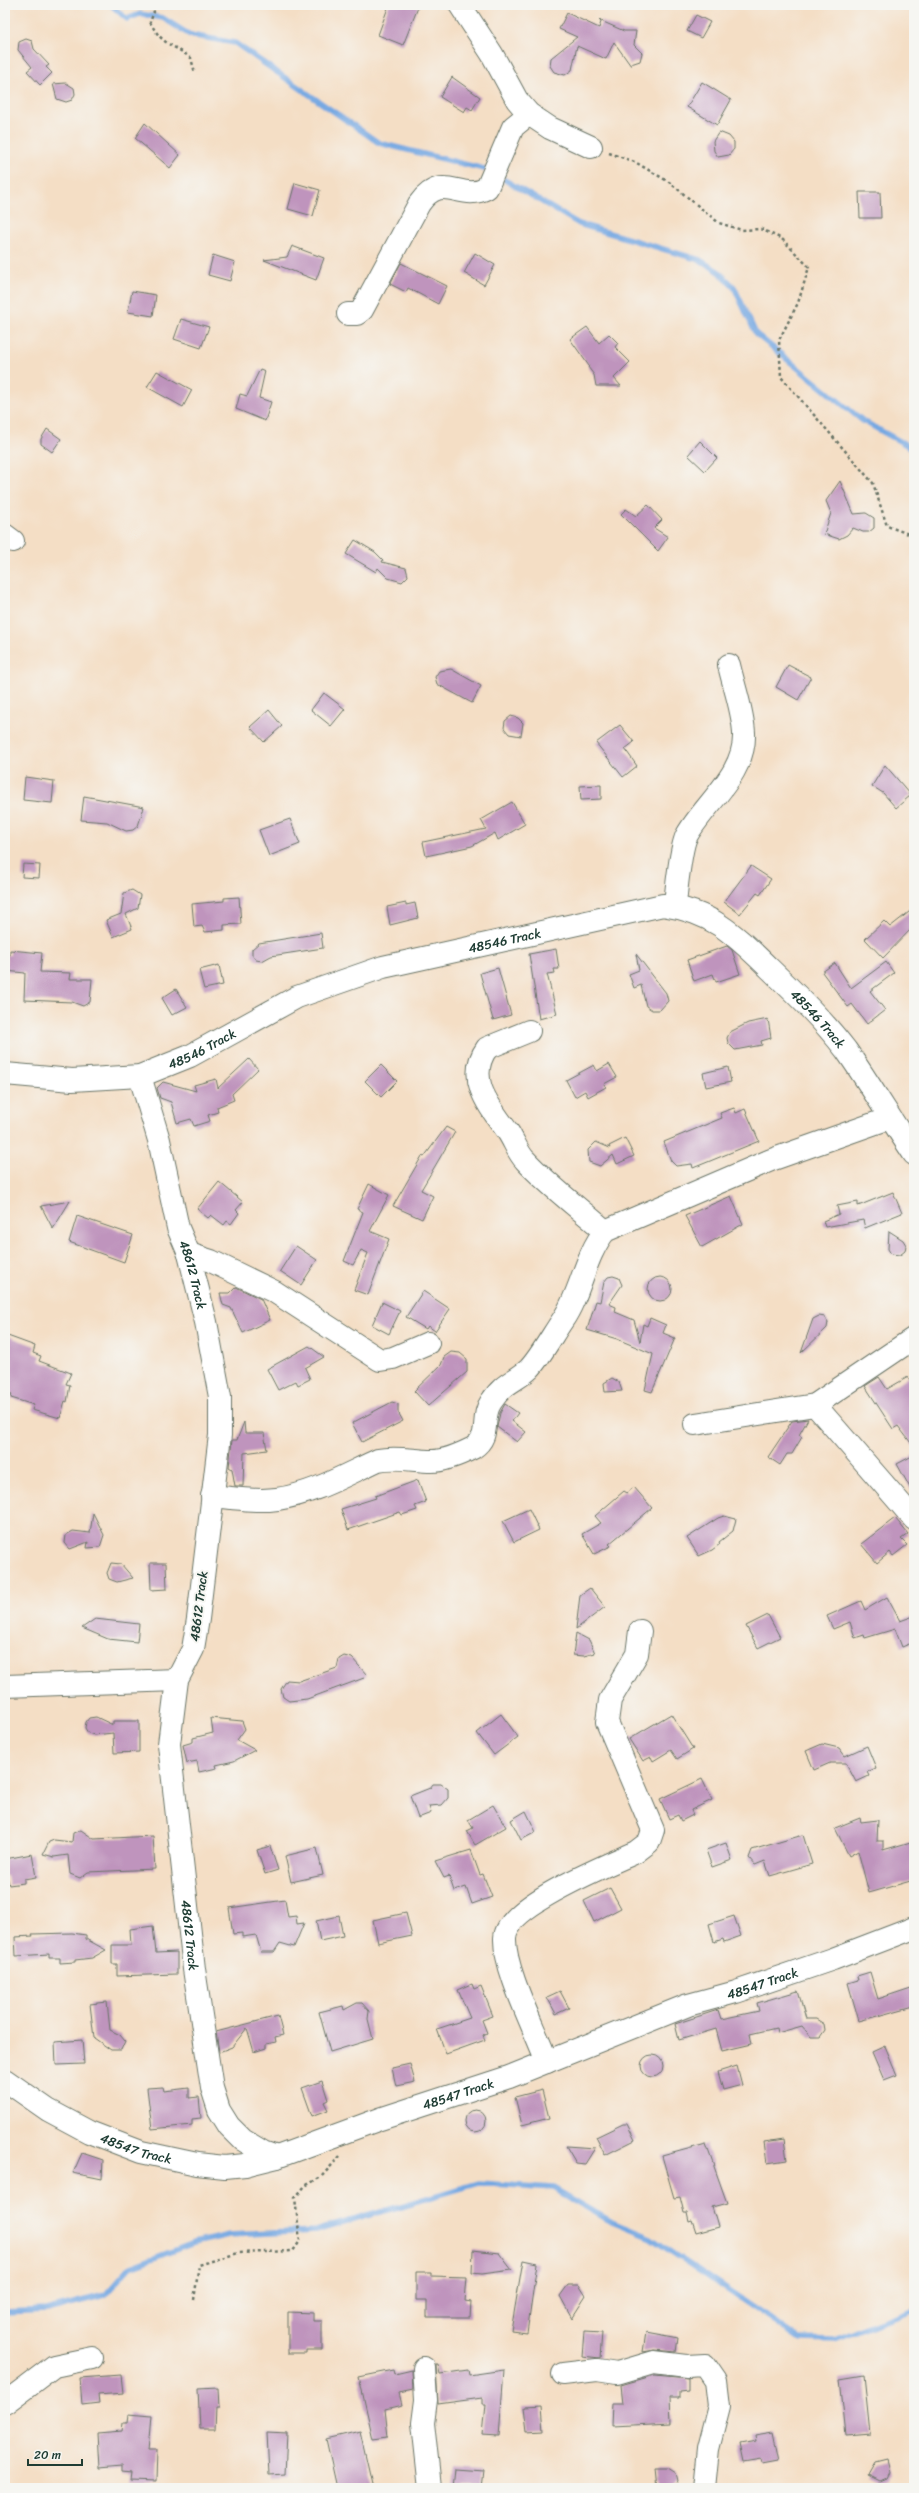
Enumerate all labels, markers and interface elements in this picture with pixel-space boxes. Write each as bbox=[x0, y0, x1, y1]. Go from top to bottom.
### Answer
street label: 48546 Track bbox=[466, 921, 543, 960]
street label: 48546 Track bbox=[785, 984, 852, 1054]
street label: 48546 Track bbox=[164, 1022, 240, 1076]
street label: 48612 Track bbox=[172, 1236, 213, 1312]
street label: 48612 Track bbox=[183, 1569, 214, 1643]
street label: 48612 Track bbox=[174, 1899, 205, 1972]
street label: 48547 Track bbox=[724, 1961, 801, 2006]
street label: 48547 Track bbox=[419, 2072, 497, 2117]
street label: 48547 Track bbox=[97, 2126, 174, 2170]
scale bar bbox=[28, 2441, 82, 2467]
text: 20 m bbox=[34, 2444, 61, 2466]

